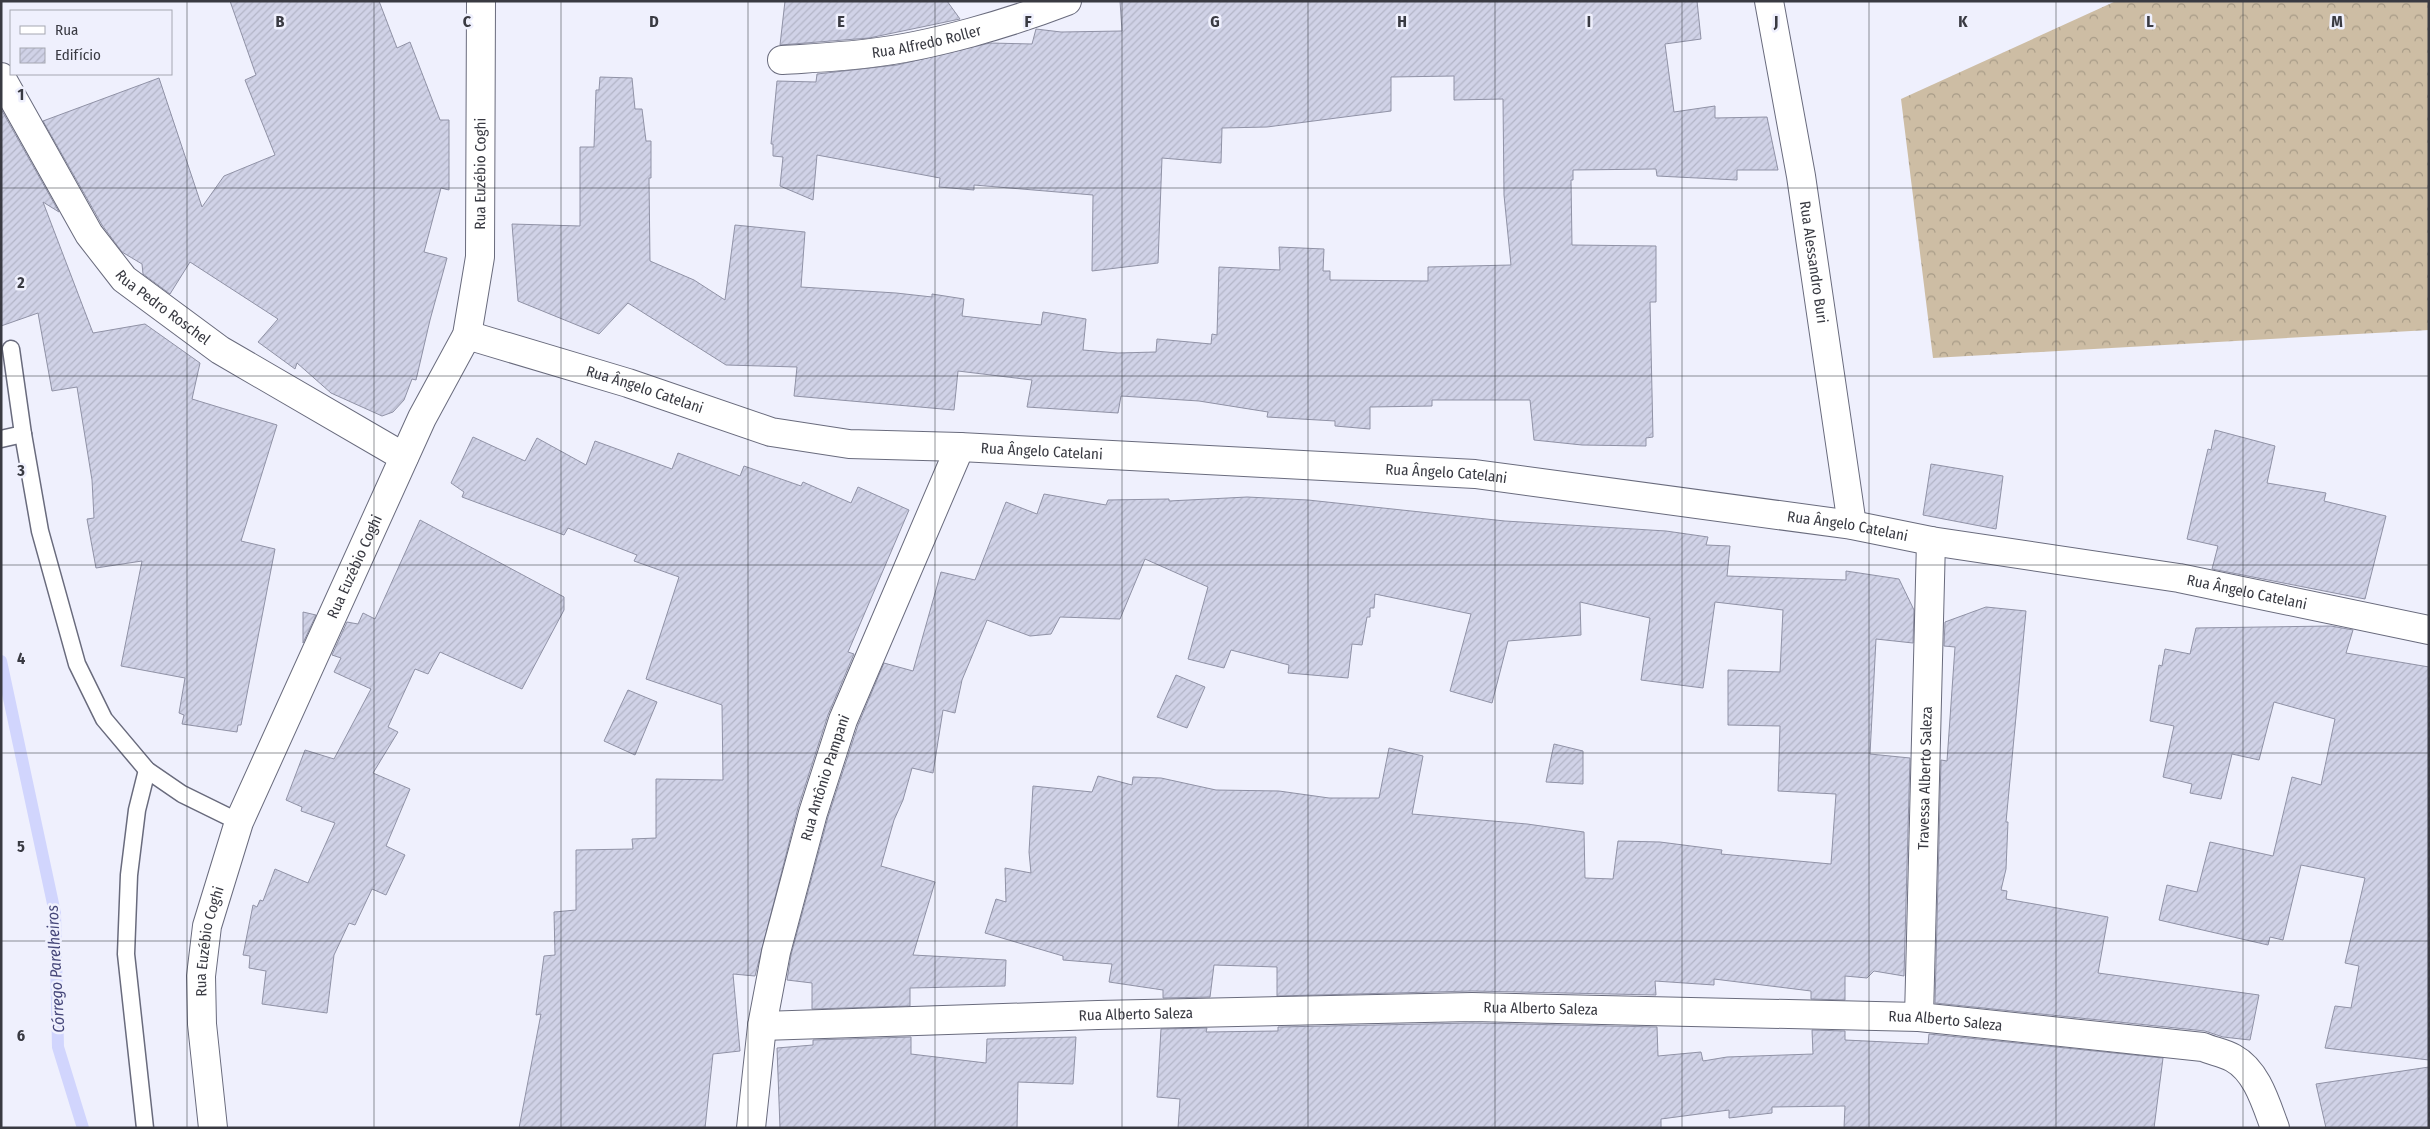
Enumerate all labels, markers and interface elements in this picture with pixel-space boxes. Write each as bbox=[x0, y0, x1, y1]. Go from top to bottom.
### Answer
legend bbox=[10, 10, 172, 75]
text: B bbox=[276, 12, 285, 31]
text: C bbox=[463, 12, 472, 31]
text: D bbox=[649, 12, 659, 31]
text: E bbox=[837, 12, 845, 31]
text: F bbox=[1024, 12, 1032, 31]
text: G bbox=[1210, 12, 1220, 31]
text: H bbox=[1397, 12, 1407, 31]
text: I bbox=[1587, 12, 1591, 31]
text: J bbox=[1773, 12, 1778, 31]
text: K bbox=[1958, 12, 1968, 31]
text: L bbox=[2146, 12, 2154, 31]
text: M bbox=[2331, 12, 2343, 31]
text: Rua bbox=[55, 21, 78, 39]
street label: Rua Alfredo Roller bbox=[871, 21, 984, 62]
text: Edifício bbox=[55, 46, 101, 64]
text: 1 bbox=[18, 85, 24, 104]
street label: Rua Euzébio Coghi bbox=[471, 118, 490, 230]
street label: Rua Alessandro Buri bbox=[1796, 200, 1831, 325]
street label: Rua Pedro Roschel bbox=[111, 266, 214, 349]
text: 2 bbox=[16, 273, 25, 292]
street label: Rua Ângelo Catelani bbox=[584, 362, 706, 417]
street label: Rua Ângelo Catelani bbox=[980, 439, 1103, 463]
street label: Rua Ângelo Catelani bbox=[1385, 460, 1508, 487]
text: 3 bbox=[16, 461, 25, 480]
street label: Rua Ângelo Catelani bbox=[1786, 507, 1909, 545]
street label: Rua Euzébio Coghi bbox=[323, 512, 386, 621]
street label: Rua Ângelo Catelani bbox=[2185, 571, 2309, 613]
text: 4 bbox=[17, 649, 25, 668]
street label: Travessa Alberto Saleza bbox=[1914, 706, 1936, 850]
street label: Rua Antônio Pampani bbox=[797, 712, 853, 843]
text: 5 bbox=[17, 837, 25, 856]
street label: Rua Euzébio Coghi bbox=[192, 884, 228, 997]
water label: Córrego Parelheiros bbox=[43, 904, 68, 1033]
street label: Rua Alberto Saleza bbox=[1483, 998, 1598, 1019]
street label: Rua Alberto Saleza bbox=[1078, 1004, 1193, 1025]
street label: Rua Alberto Saleza bbox=[1888, 1007, 2003, 1035]
text: 6 bbox=[17, 1026, 25, 1045]

